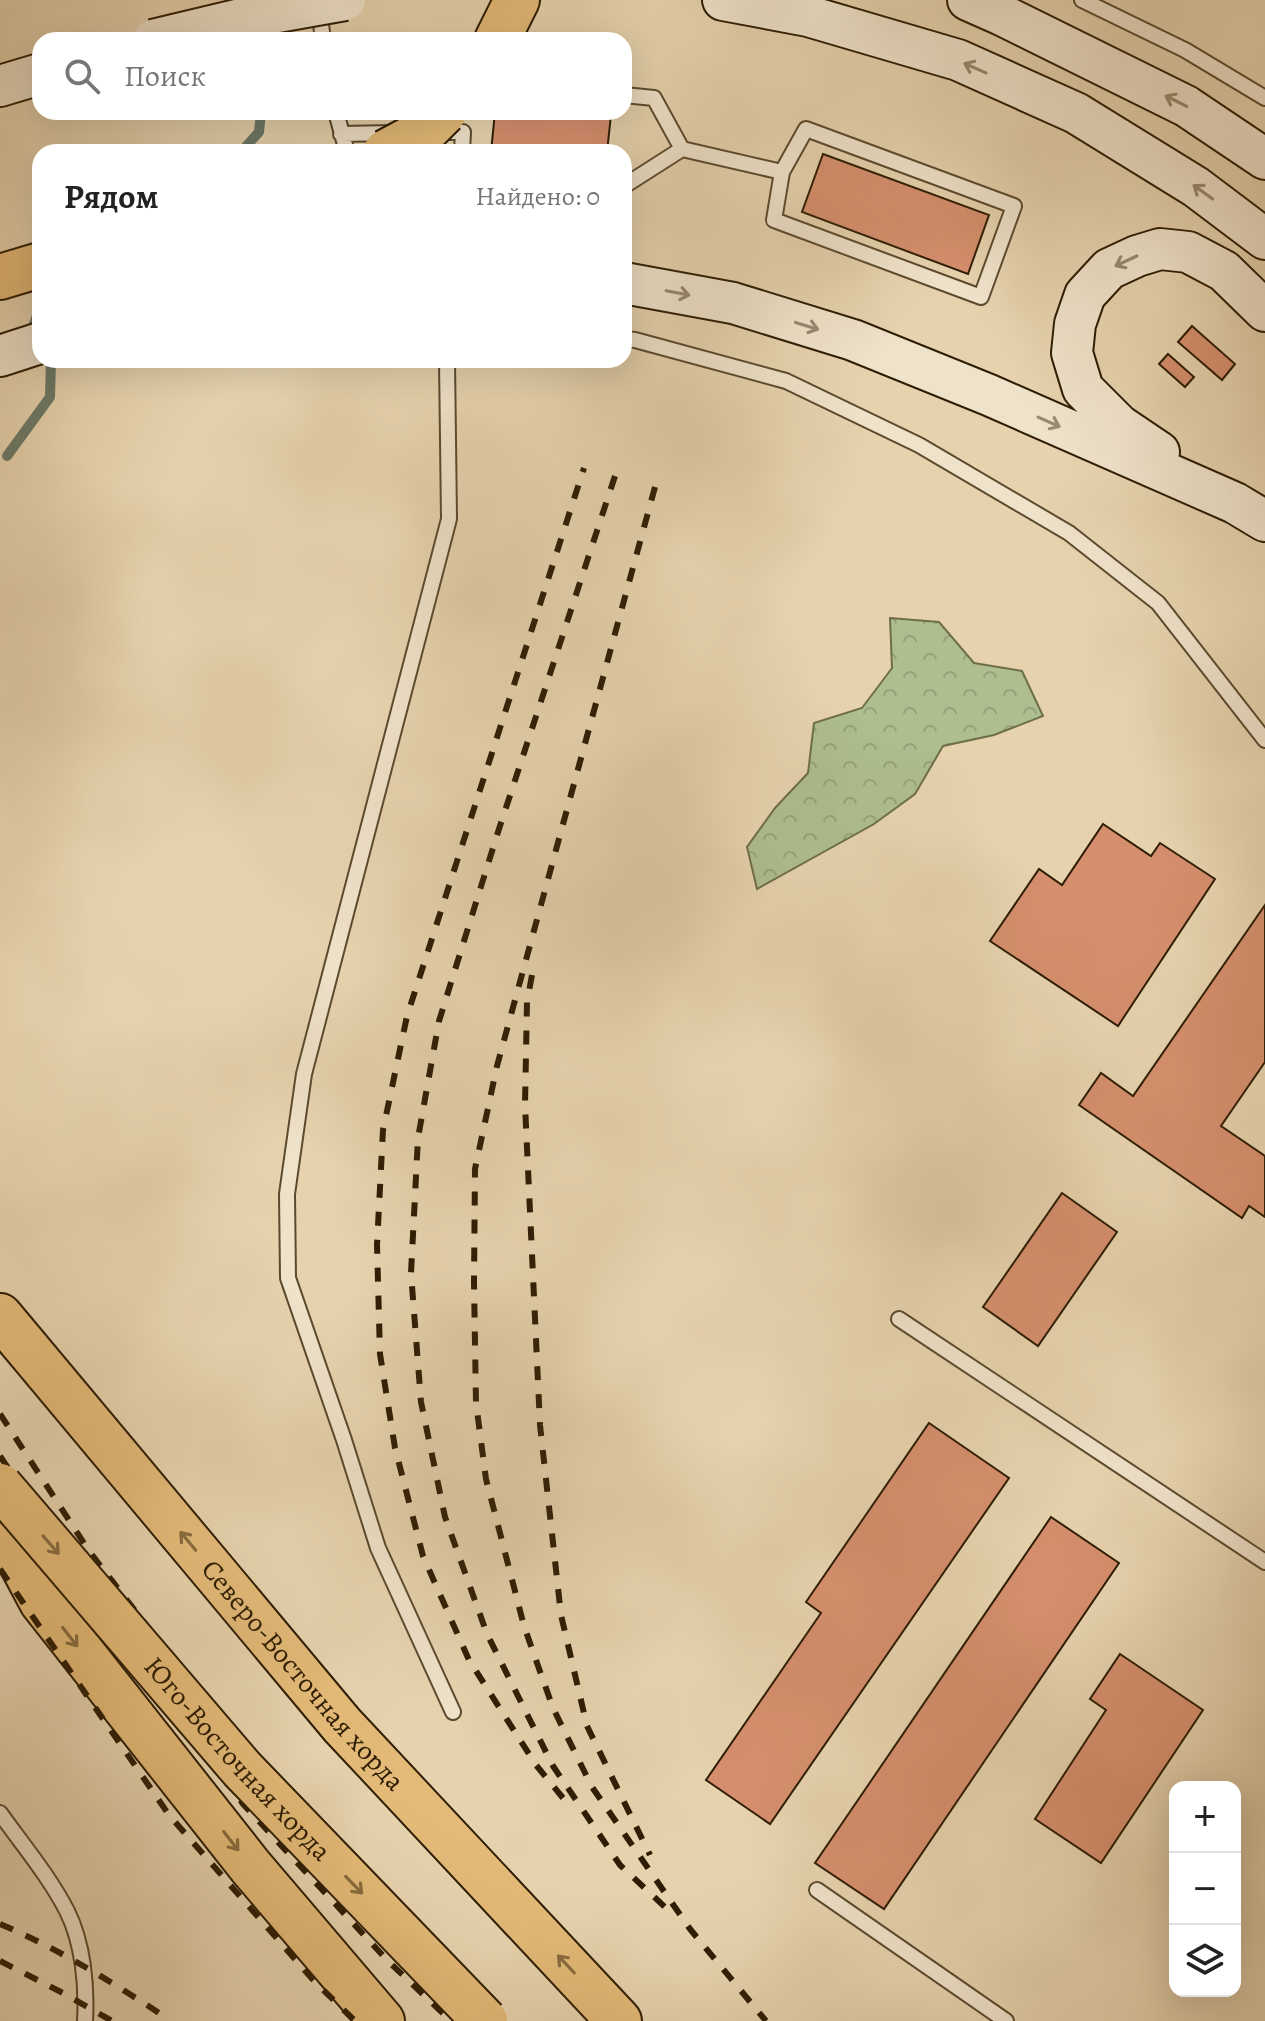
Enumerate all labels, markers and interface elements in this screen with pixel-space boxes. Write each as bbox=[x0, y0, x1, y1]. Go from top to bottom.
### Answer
search box bbox=[32, 32, 632, 120]
icon: search bbox=[60, 54, 104, 98]
text: Поиск bbox=[124, 56, 206, 96]
one-way arrow bbox=[963, 60, 987, 75]
one-way arrow bbox=[1165, 93, 1188, 109]
text: Рядом bbox=[64, 173, 158, 220]
text: Найдено: 0 bbox=[476, 179, 600, 214]
one-way arrow bbox=[1192, 184, 1214, 200]
one-way arrow bbox=[1115, 254, 1139, 269]
one-way arrow bbox=[665, 286, 691, 301]
one-way arrow bbox=[794, 319, 820, 334]
one-way arrow bbox=[1036, 415, 1060, 430]
one-way arrow bbox=[179, 1531, 197, 1551]
one-way arrow bbox=[42, 1534, 60, 1555]
street label: Северо-Восточная хорда bbox=[192, 1551, 413, 1799]
one-way arrow bbox=[61, 1626, 79, 1647]
street label: Юго-Восточная хорда bbox=[135, 1649, 340, 1870]
map controls bbox=[1169, 1781, 1241, 1997]
button: + bbox=[1169, 1781, 1241, 1853]
one-way arrow bbox=[222, 1830, 240, 1851]
button: − bbox=[1169, 1853, 1241, 1925]
one-way arrow bbox=[345, 1875, 364, 1895]
button: layers bbox=[1169, 1925, 1241, 1997]
one-way arrow bbox=[557, 1955, 576, 1974]

